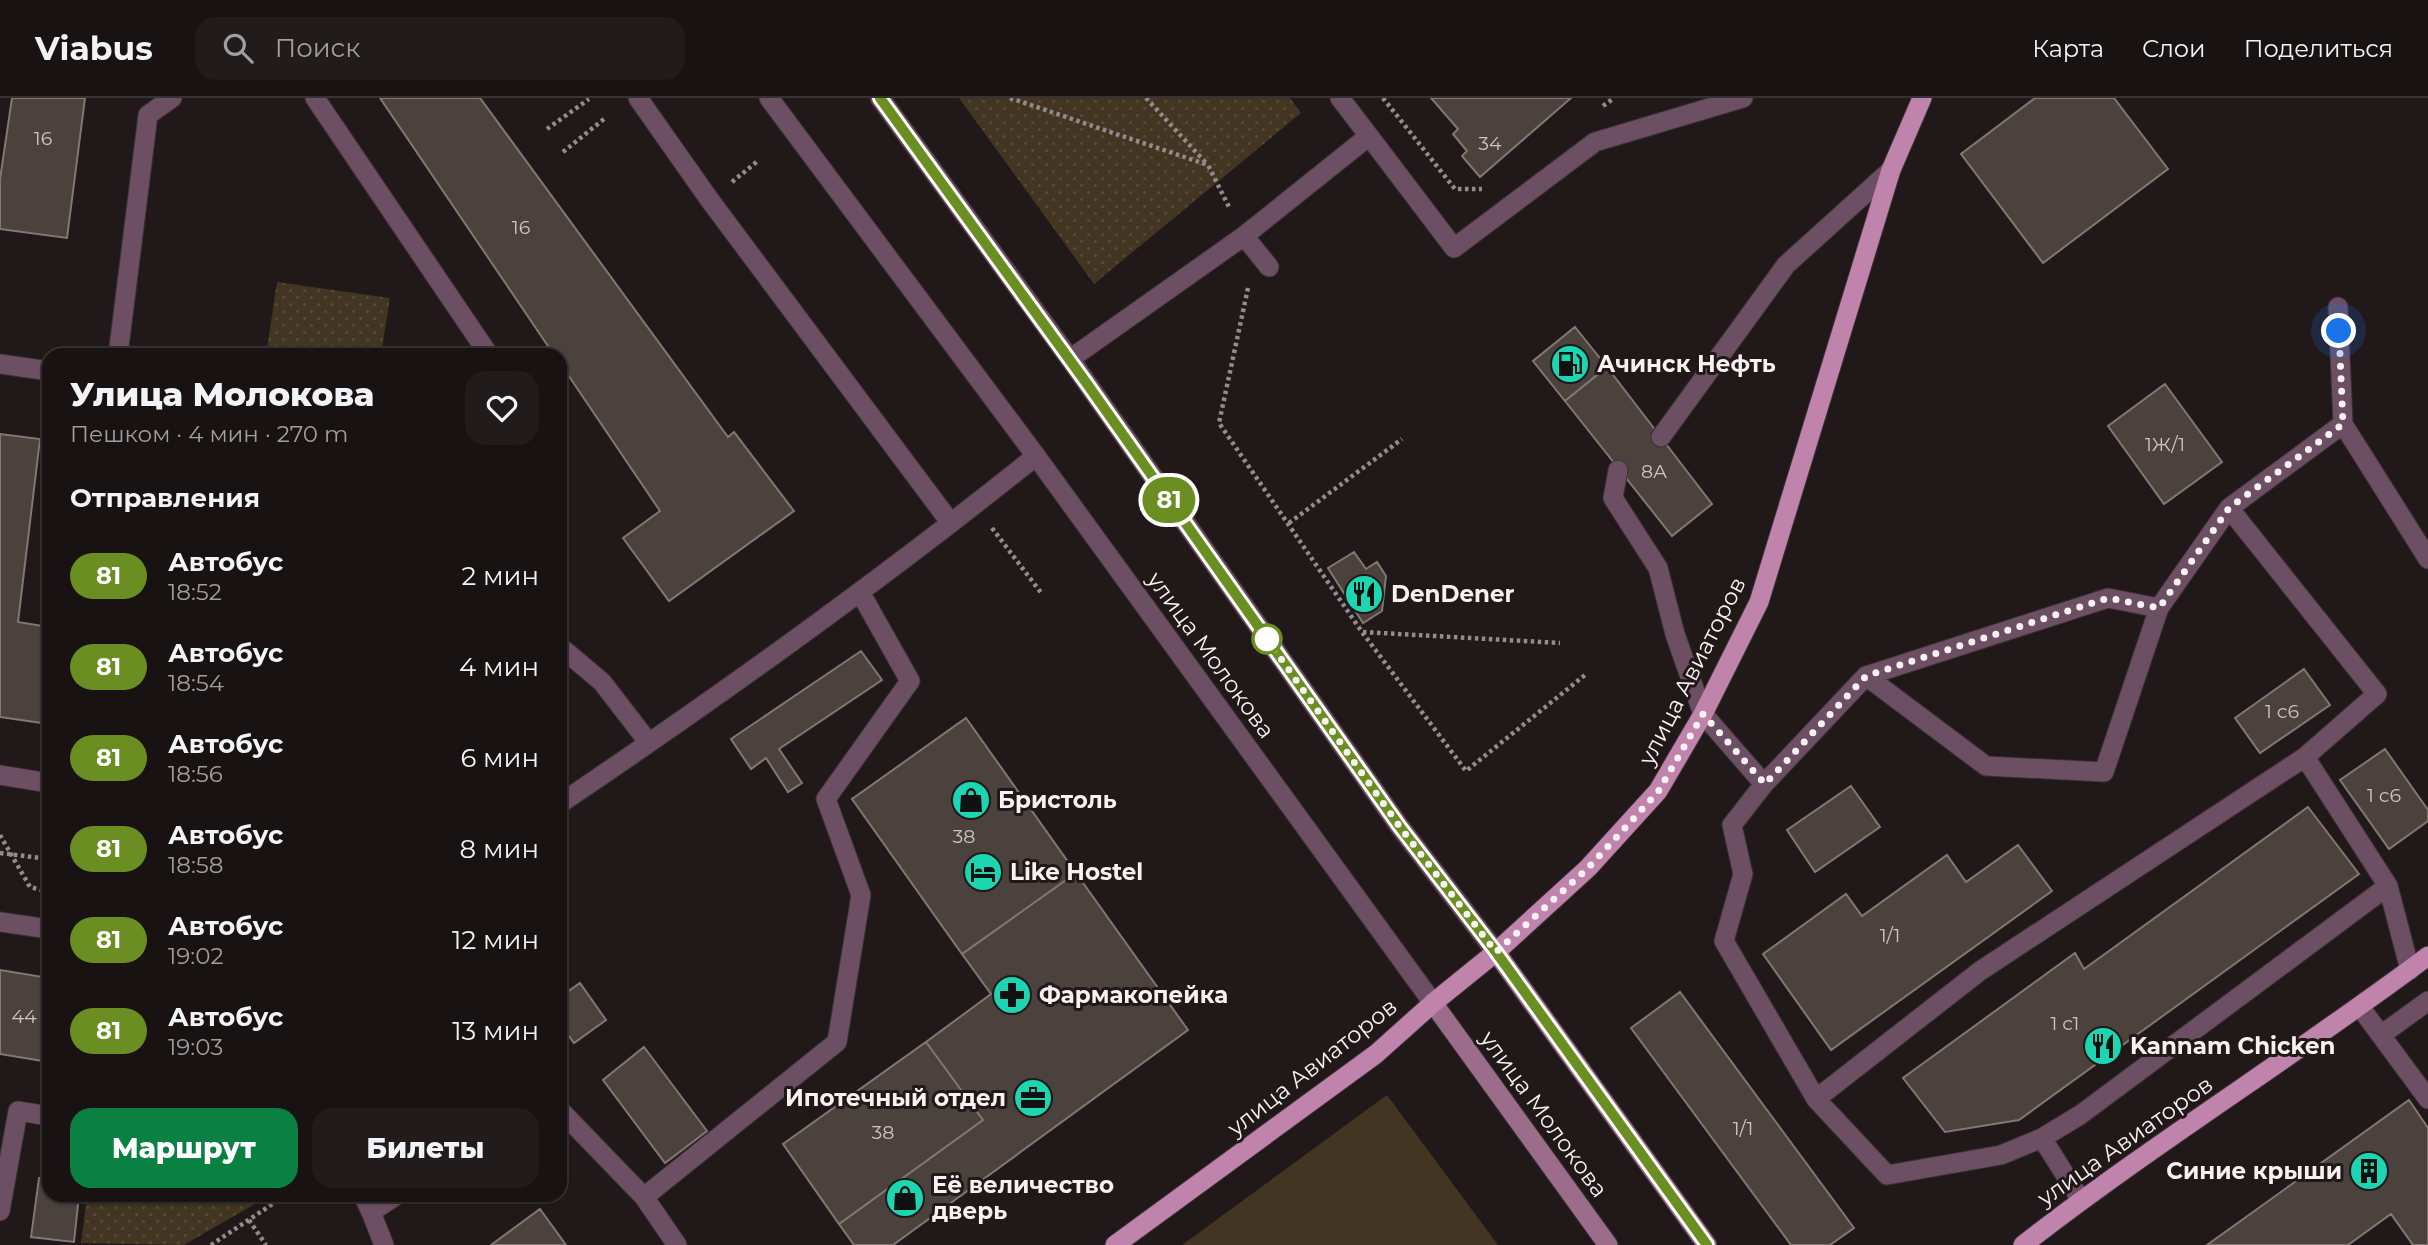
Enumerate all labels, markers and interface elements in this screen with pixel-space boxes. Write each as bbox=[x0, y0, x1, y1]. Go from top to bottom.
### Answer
search box bbox=[195, 17, 685, 80]
text: Viabus bbox=[35, 28, 153, 68]
icon: search bbox=[219, 29, 257, 67]
text: Поиск bbox=[275, 32, 360, 64]
text: Карта bbox=[2032, 34, 2104, 63]
text: Слои bbox=[2142, 34, 2206, 63]
text: Поделиться bbox=[2244, 34, 2393, 63]
house number: 16 bbox=[34, 127, 52, 150]
house number: 34 bbox=[1478, 132, 1502, 155]
house number: 16 bbox=[512, 216, 530, 239]
your location bbox=[2321, 313, 2356, 348]
fuel station icon: Ачинск Нефть bbox=[1549, 343, 1591, 385]
place label: Ачинск Нефть bbox=[1597, 350, 1776, 378]
button: heart bbox=[465, 371, 539, 445]
text: Улица Молокова bbox=[70, 374, 374, 414]
text: Пешком · 4 мин · 270 m bbox=[70, 420, 349, 448]
house number: 1Ж/1 bbox=[2145, 433, 2185, 456]
house number: 8А bbox=[1641, 460, 1667, 483]
line badge: 81 bbox=[1138, 477, 1200, 523]
text: Отправления bbox=[70, 482, 260, 514]
text: 81 bbox=[1156, 485, 1182, 514]
text: Автобус bbox=[168, 546, 283, 578]
text: 2 мин bbox=[461, 560, 539, 592]
text: 81 bbox=[96, 561, 121, 590]
street label: улица Молокова bbox=[1141, 566, 1281, 744]
street label: улица Авиаторов bbox=[1632, 572, 1752, 771]
restaurant icon: DenDener bbox=[1343, 573, 1385, 615]
text: 18:52 bbox=[168, 578, 222, 606]
place label: DenDener bbox=[1391, 580, 1514, 608]
unlabelled marker bbox=[1252, 624, 1282, 654]
text: Автобус bbox=[168, 637, 283, 669]
text: 4 мин bbox=[459, 651, 539, 683]
text: 81 bbox=[96, 652, 121, 681]
text: 18:54 bbox=[168, 669, 224, 697]
house number: 1 с6 bbox=[2265, 700, 2299, 723]
text: Автобус bbox=[168, 728, 283, 760]
text: 6 мин bbox=[460, 742, 539, 774]
text: 81 bbox=[96, 743, 121, 772]
text: 18:56 bbox=[168, 760, 223, 788]
shop icon: Бристоль bbox=[950, 779, 992, 821]
house number: 1 с6 bbox=[2367, 784, 2401, 807]
place label: Бристоль bbox=[998, 786, 1117, 814]
text: Автобус bbox=[168, 819, 283, 851]
house number: 38 bbox=[953, 825, 975, 848]
text: 8 мин bbox=[460, 833, 539, 865]
text: 81 bbox=[96, 834, 121, 863]
text: 18:58 bbox=[168, 851, 224, 879]
hotel icon: Like Hostel bbox=[962, 851, 1004, 893]
place label: Like Hostel bbox=[1010, 858, 1143, 886]
text: Автобус bbox=[168, 910, 283, 942]
text: 12 мин bbox=[452, 924, 539, 956]
house number: 1/1 bbox=[1880, 924, 1900, 947]
text: 81 bbox=[96, 925, 121, 954]
text: 19:02 bbox=[168, 942, 223, 970]
pharmacy icon: Фармакопейка bbox=[991, 974, 1033, 1016]
place label: Фармакопейка bbox=[1039, 981, 1228, 1009]
street label: улица Авиаторов bbox=[1221, 992, 1402, 1143]
text: Автобус bbox=[168, 1001, 283, 1033]
house number: 44 bbox=[11, 1005, 37, 1028]
house number: 1 с1 bbox=[2051, 1012, 2079, 1035]
text: 13 мин bbox=[452, 1015, 539, 1047]
text: 81 bbox=[96, 1016, 121, 1045]
street label: улица Молокова bbox=[1474, 1025, 1614, 1203]
restaurant icon: Kannam Chicken bbox=[2082, 1025, 2124, 1067]
place label: Kannam Chicken bbox=[2130, 1032, 2335, 1060]
text: 19:03 bbox=[168, 1033, 223, 1061]
street label: улица Авиаторов bbox=[2031, 1070, 2218, 1213]
office icon: Ипотечный отдел bbox=[1012, 1077, 1054, 1119]
place label: Ипотечный отдел bbox=[785, 1084, 1006, 1112]
button: Маршрут bbox=[70, 1108, 298, 1188]
button: Билеты bbox=[312, 1108, 539, 1188]
house number: 1/1 bbox=[1733, 1117, 1753, 1140]
house number: 38 bbox=[872, 1121, 894, 1144]
building icon: Синие крыши bbox=[2348, 1150, 2390, 1192]
place label: Синие крыши bbox=[2166, 1157, 2342, 1185]
place label: Её величество дверь bbox=[932, 1171, 1114, 1225]
shop icon: Её величество дверь bbox=[884, 1177, 926, 1219]

